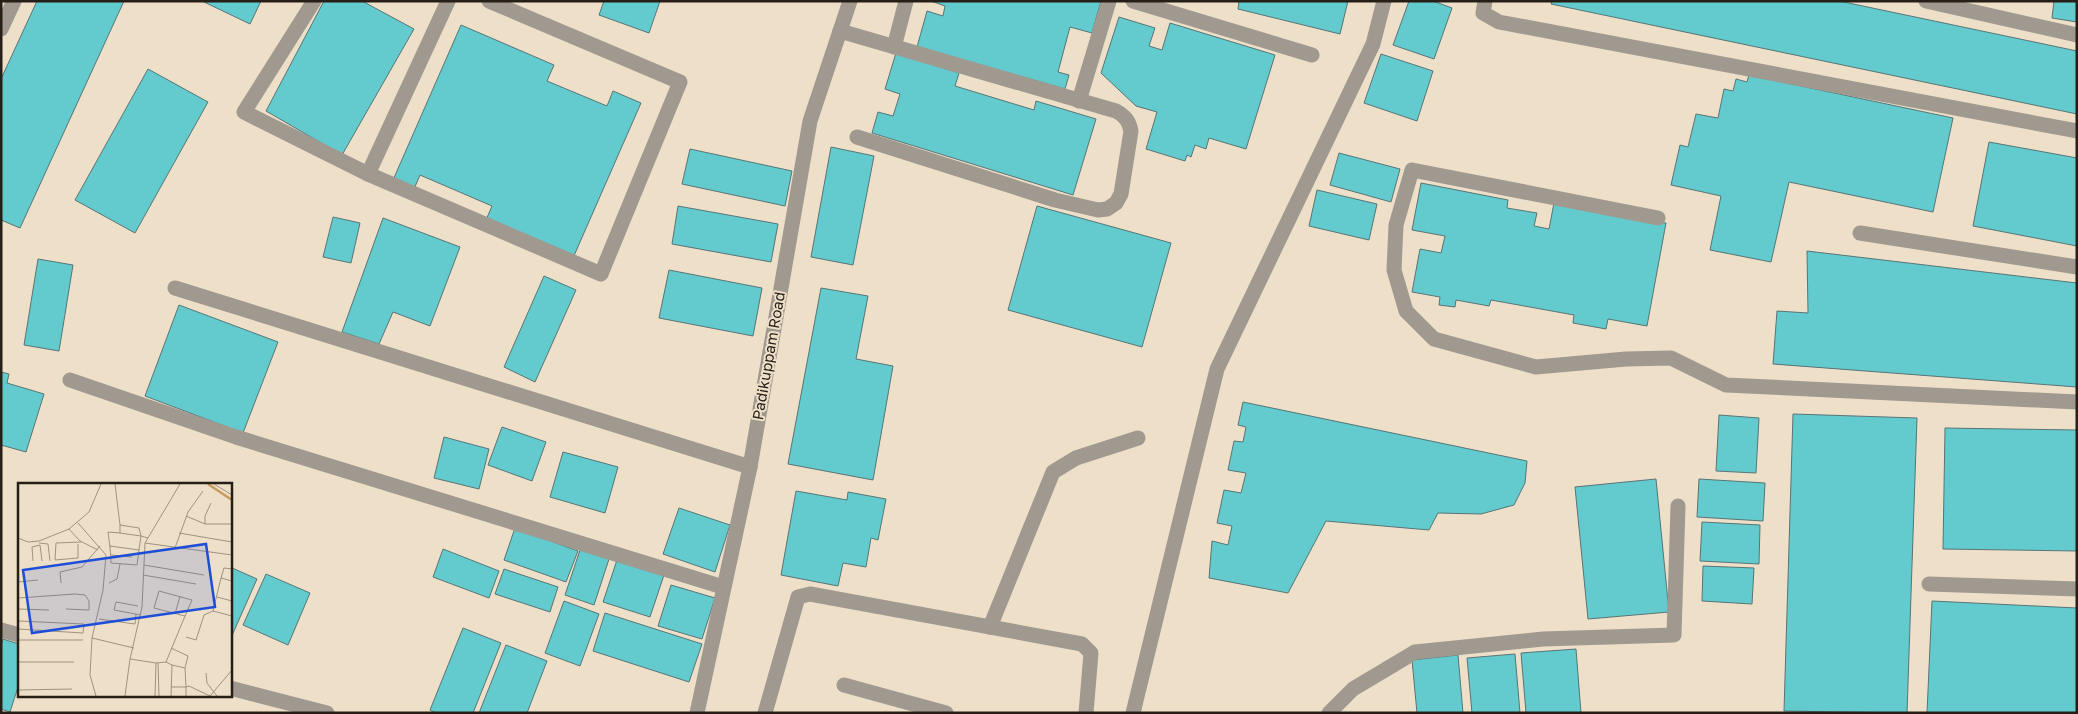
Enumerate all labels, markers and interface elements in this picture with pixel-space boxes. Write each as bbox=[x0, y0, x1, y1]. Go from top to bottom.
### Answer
street label: Padikuppam Road bbox=[748, 290, 788, 421]
inset map bbox=[18, 483, 231, 696]

